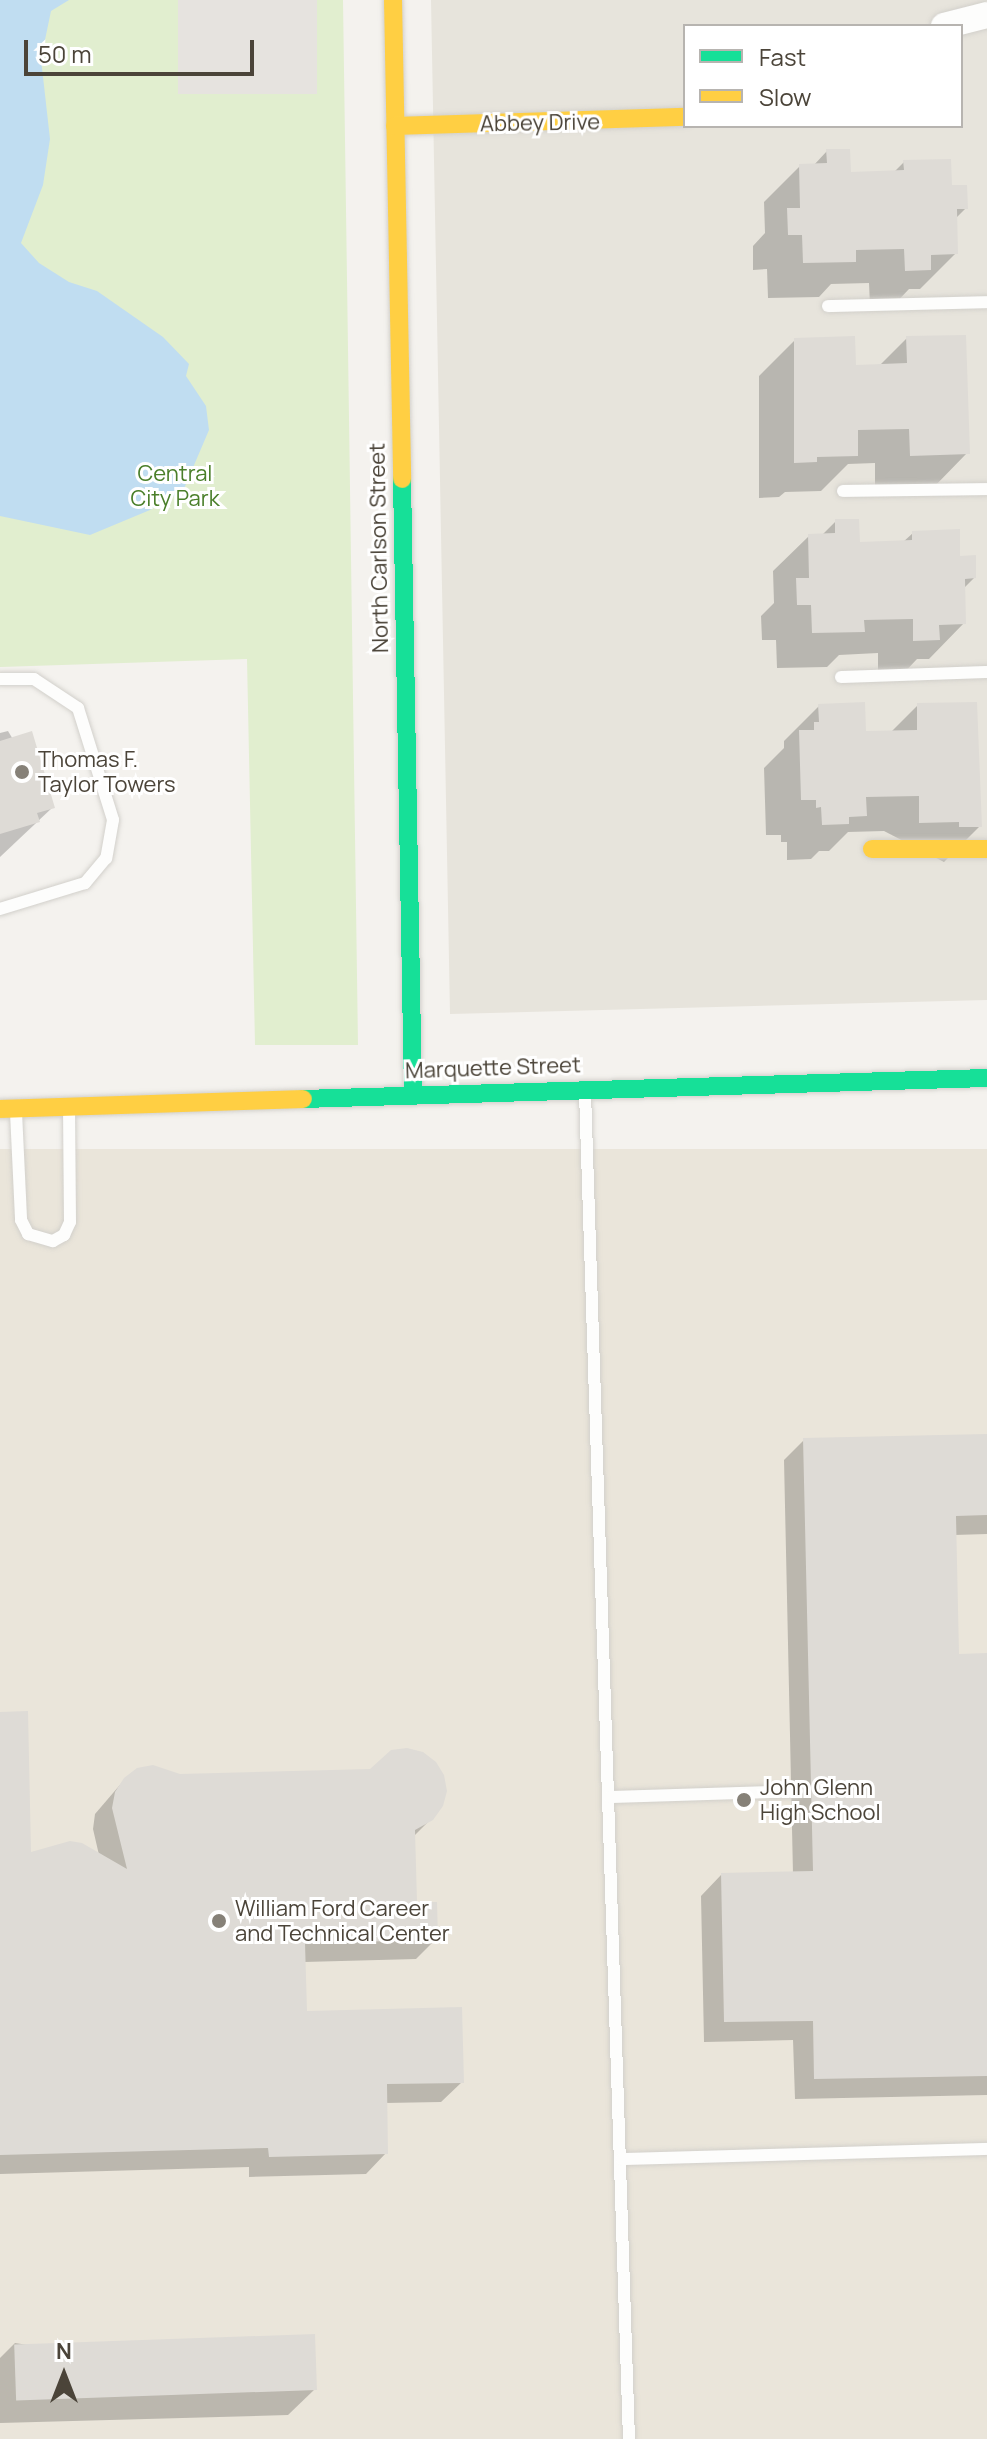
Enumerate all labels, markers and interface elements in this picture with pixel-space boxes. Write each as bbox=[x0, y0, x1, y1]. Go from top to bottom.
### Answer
scale bar bbox=[28, 24, 258, 74]
legend bbox=[683, 24, 963, 128]
text: 50 m bbox=[38, 37, 92, 70]
text: Fast bbox=[759, 40, 806, 73]
text: Slow bbox=[759, 80, 812, 113]
street label: Abbey Drive bbox=[480, 109, 600, 137]
street label: North Carlson Street bbox=[364, 443, 394, 653]
park label: Central City Park bbox=[130, 460, 220, 512]
place label: Thomas F. Taylor Towers bbox=[38, 746, 176, 798]
marker: Thomas F. Taylor Towers bbox=[13, 763, 31, 781]
street label: Marquette Street bbox=[405, 1052, 581, 1084]
place label: John Glenn High School bbox=[760, 1774, 881, 1826]
marker: John Glenn High School bbox=[735, 1791, 753, 1809]
place label: William Ford Career and Technical Center bbox=[235, 1895, 450, 1946]
marker: William Ford Career and Technical Center bbox=[210, 1912, 228, 1930]
north arrow bbox=[24, 2335, 104, 2415]
text: N bbox=[56, 2336, 72, 2366]

